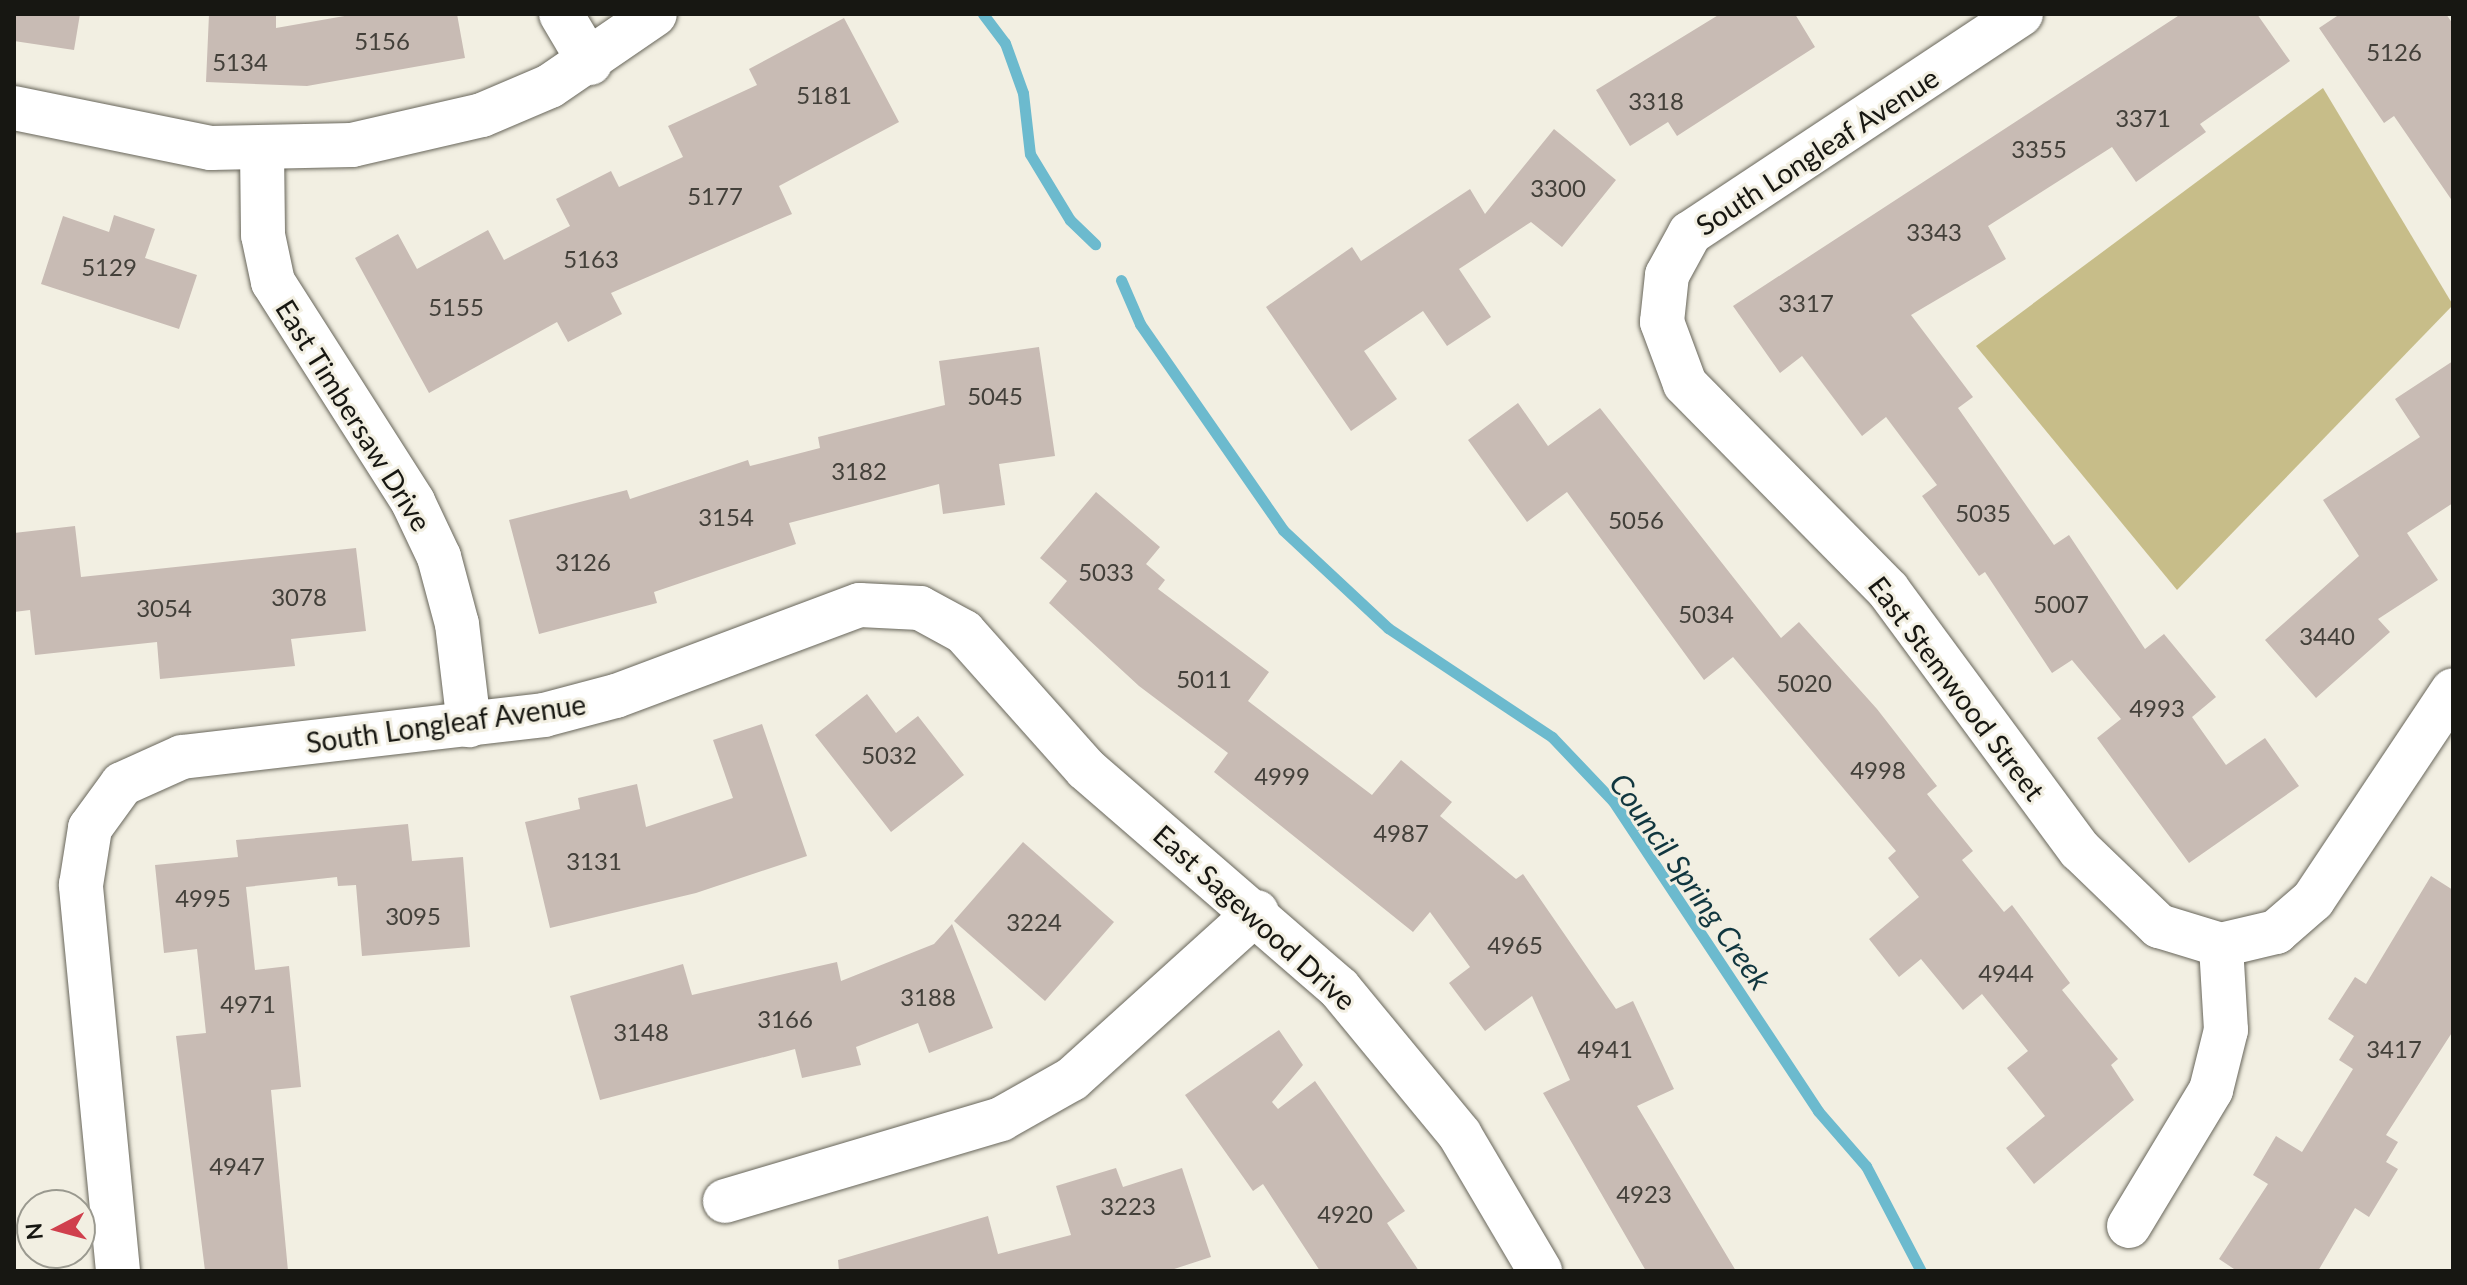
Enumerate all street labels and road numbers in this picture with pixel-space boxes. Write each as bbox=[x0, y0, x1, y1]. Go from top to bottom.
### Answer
street label: South Longleaf Avenue bbox=[1689, 60, 1945, 242]
street label: East Timbersaw Drive bbox=[269, 293, 439, 537]
street label: East Stemwood Street bbox=[1862, 569, 2052, 807]
street label: South Longleaf Avenue bbox=[303, 687, 589, 759]
street label: East Sagewood Drive bbox=[1147, 817, 1363, 1017]

